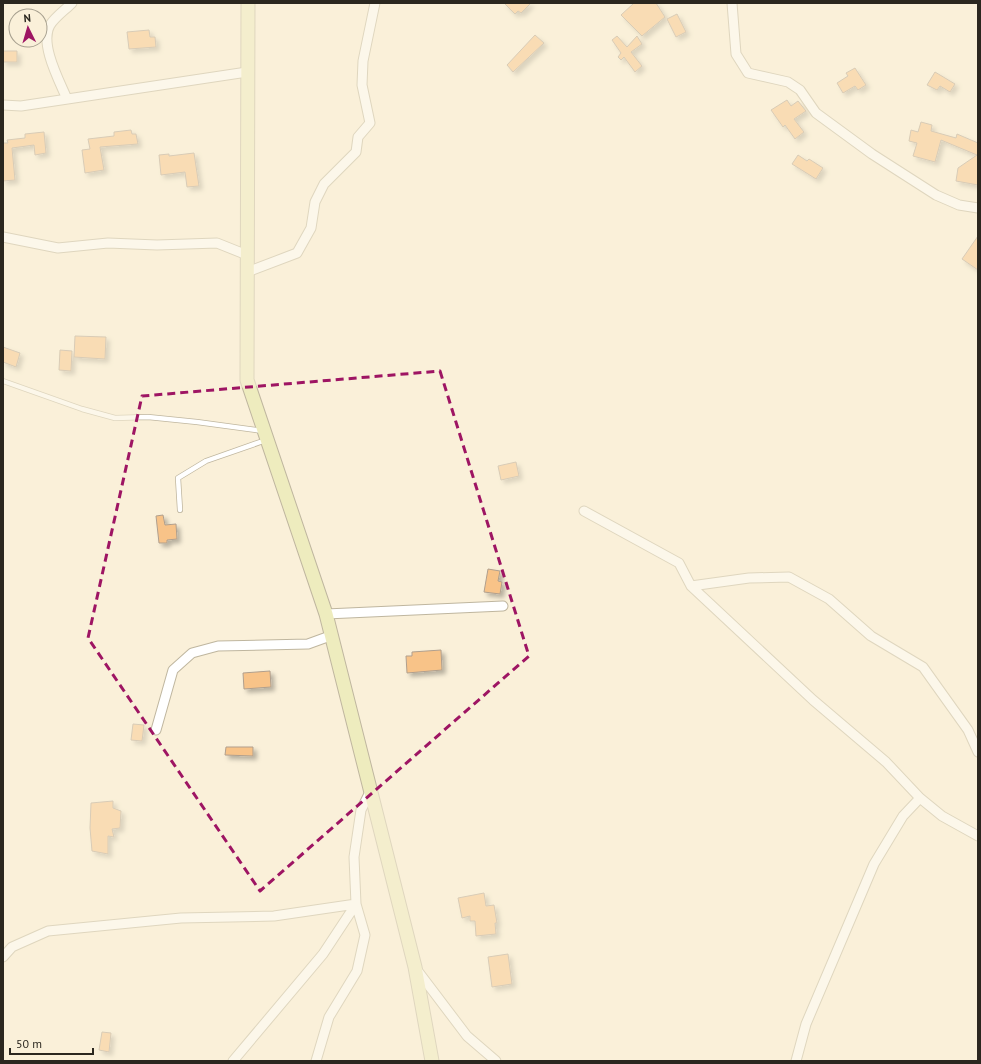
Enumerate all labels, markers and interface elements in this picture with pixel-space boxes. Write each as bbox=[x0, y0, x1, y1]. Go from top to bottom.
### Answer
north arrow bbox=[8, 8, 48, 48]
text: N bbox=[23, 11, 31, 25]
scale bar bbox=[10, 1030, 93, 1056]
text: 50 m bbox=[16, 1036, 42, 1051]

